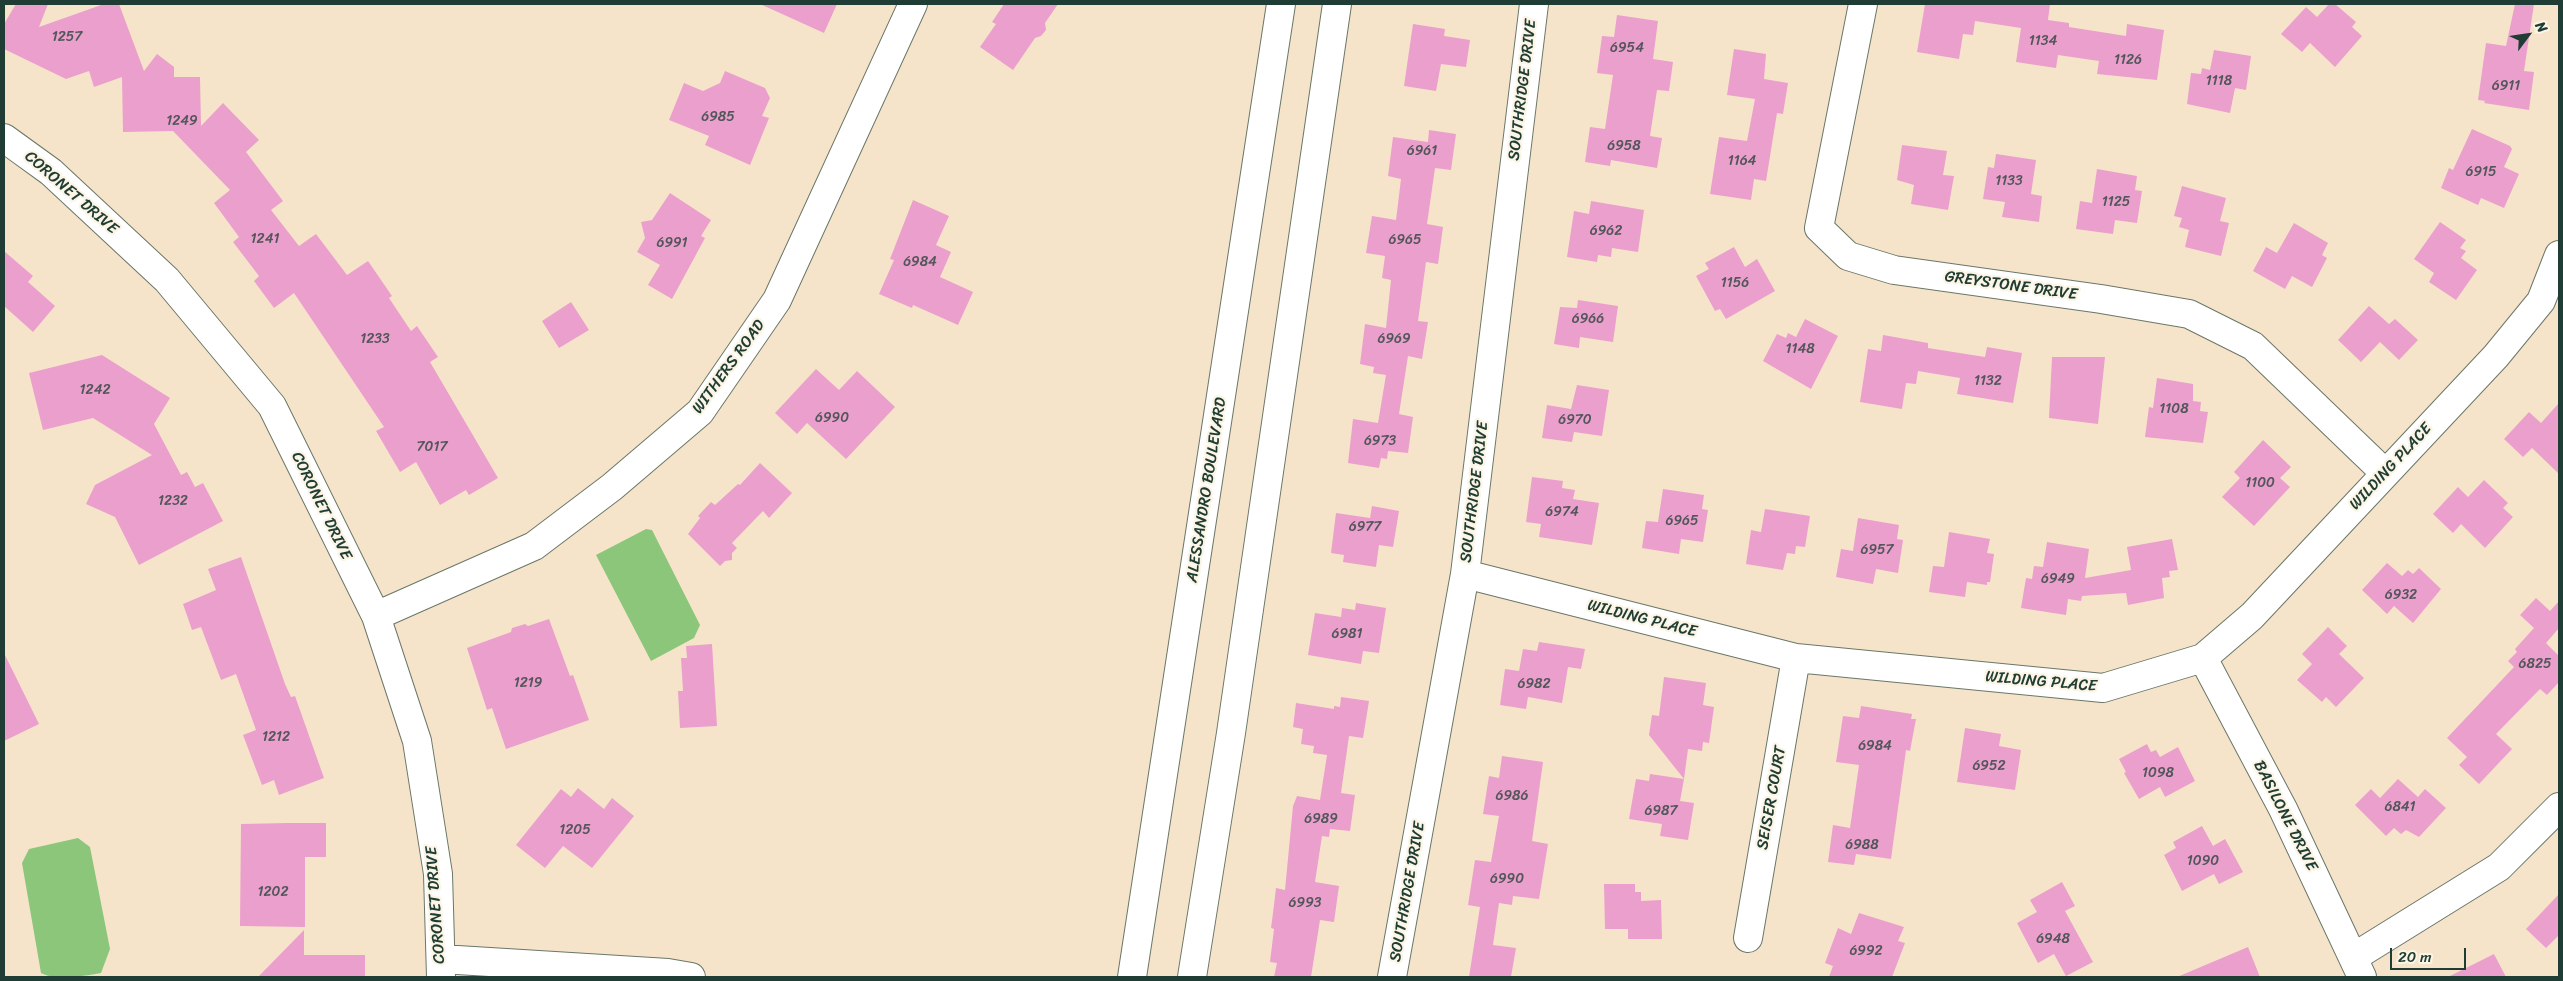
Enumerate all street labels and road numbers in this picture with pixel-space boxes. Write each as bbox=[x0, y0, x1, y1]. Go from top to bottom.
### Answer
street label: SOUTHRIDGE DRIVE bbox=[1505, 18, 1541, 162]
street label: CORONET DRIVE bbox=[20, 147, 122, 239]
street label: GREYSTONE DRIVE bbox=[1944, 267, 2078, 305]
street label: WITHERS ROAD bbox=[689, 316, 769, 418]
street label: ALESSANDRO BOULEVARD bbox=[1183, 396, 1231, 584]
street label: SOUTHRIDGE DRIVE bbox=[1457, 420, 1493, 564]
street label: WILDING PLACE bbox=[2346, 420, 2436, 514]
street label: CORONET DRIVE bbox=[287, 449, 355, 563]
street label: WILDING PLACE bbox=[1585, 596, 1699, 642]
street label: WILDING PLACE bbox=[1984, 668, 2098, 696]
street label: SEISER COURT bbox=[1753, 745, 1791, 851]
street label: BASILONE DRIVE bbox=[2249, 758, 2321, 874]
street label: SOUTHRIDGE DRIVE bbox=[1386, 820, 1430, 964]
street label: CORONET DRIVE bbox=[422, 846, 450, 964]

